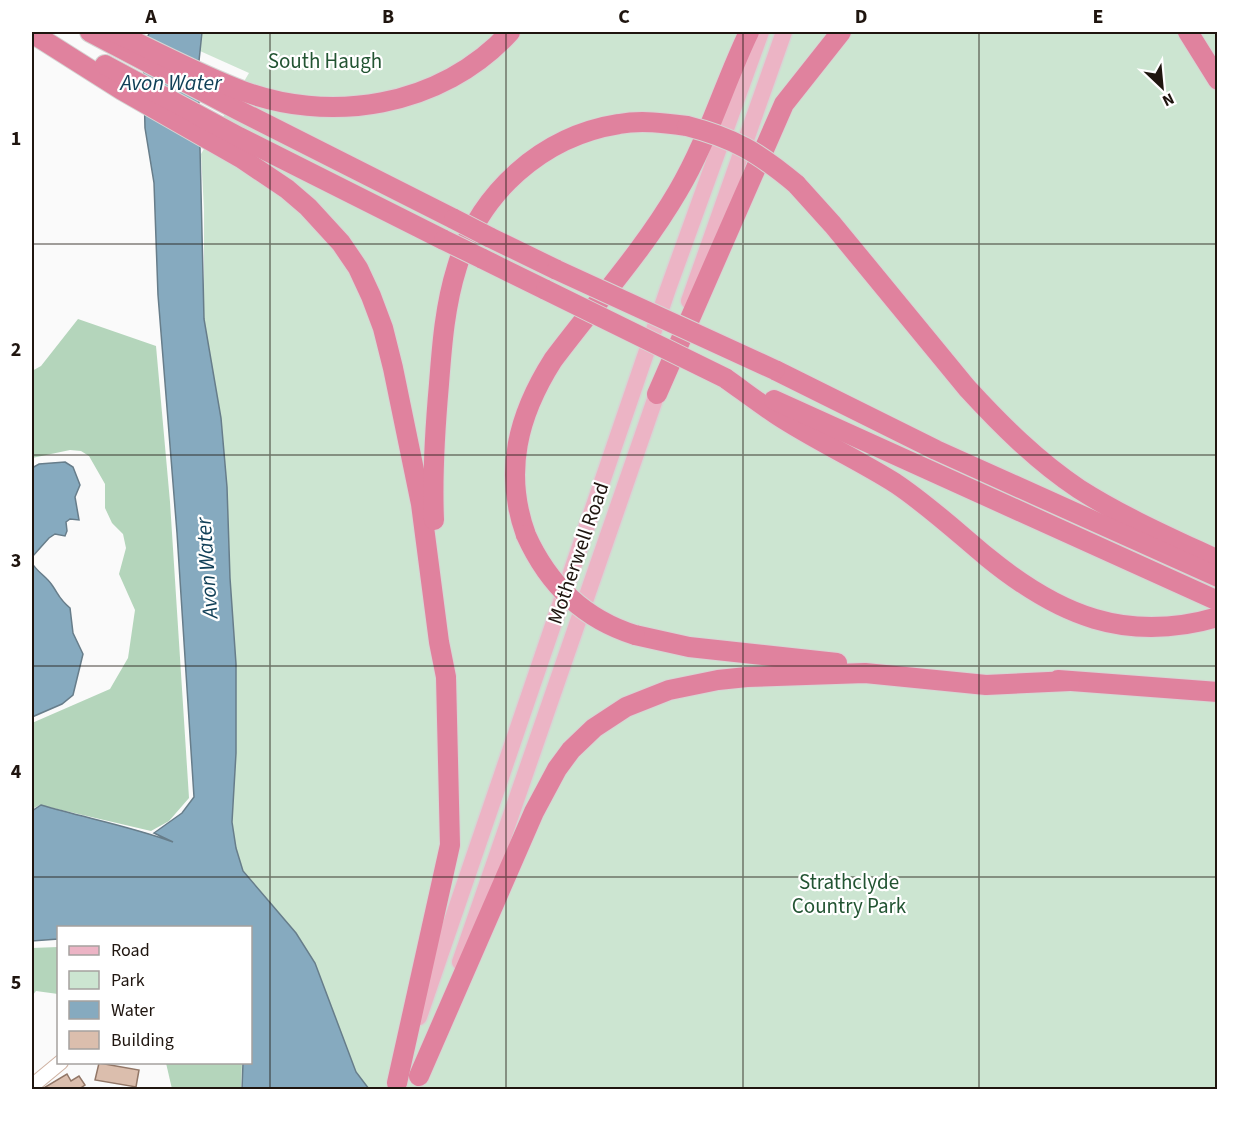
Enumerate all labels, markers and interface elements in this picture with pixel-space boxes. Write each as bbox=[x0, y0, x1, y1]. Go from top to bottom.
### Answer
text: A bbox=[144, 3, 157, 31]
text: B bbox=[382, 3, 394, 31]
text: C bbox=[618, 3, 630, 31]
text: D bbox=[855, 3, 867, 31]
text: E bbox=[1093, 3, 1103, 31]
park label: South Haugh bbox=[268, 46, 382, 76]
north arrow bbox=[1132, 57, 1192, 117]
water label: Avon Water bbox=[118, 67, 223, 99]
text: N bbox=[1159, 87, 1178, 112]
text: 1 bbox=[11, 125, 21, 153]
text: 2 bbox=[11, 336, 21, 364]
street label: Motherwell Road bbox=[540, 478, 616, 628]
water label: Avon Water bbox=[187, 515, 227, 622]
text: 3 bbox=[11, 547, 21, 575]
text: 4 bbox=[11, 758, 22, 786]
park label: Strathclyde Country Park bbox=[792, 867, 907, 921]
legend bbox=[57, 926, 252, 1064]
text: Road bbox=[111, 938, 150, 963]
text: Park bbox=[111, 968, 145, 993]
text: 5 bbox=[11, 969, 21, 997]
text: Water bbox=[111, 998, 155, 1023]
text: Building bbox=[111, 1028, 174, 1053]

